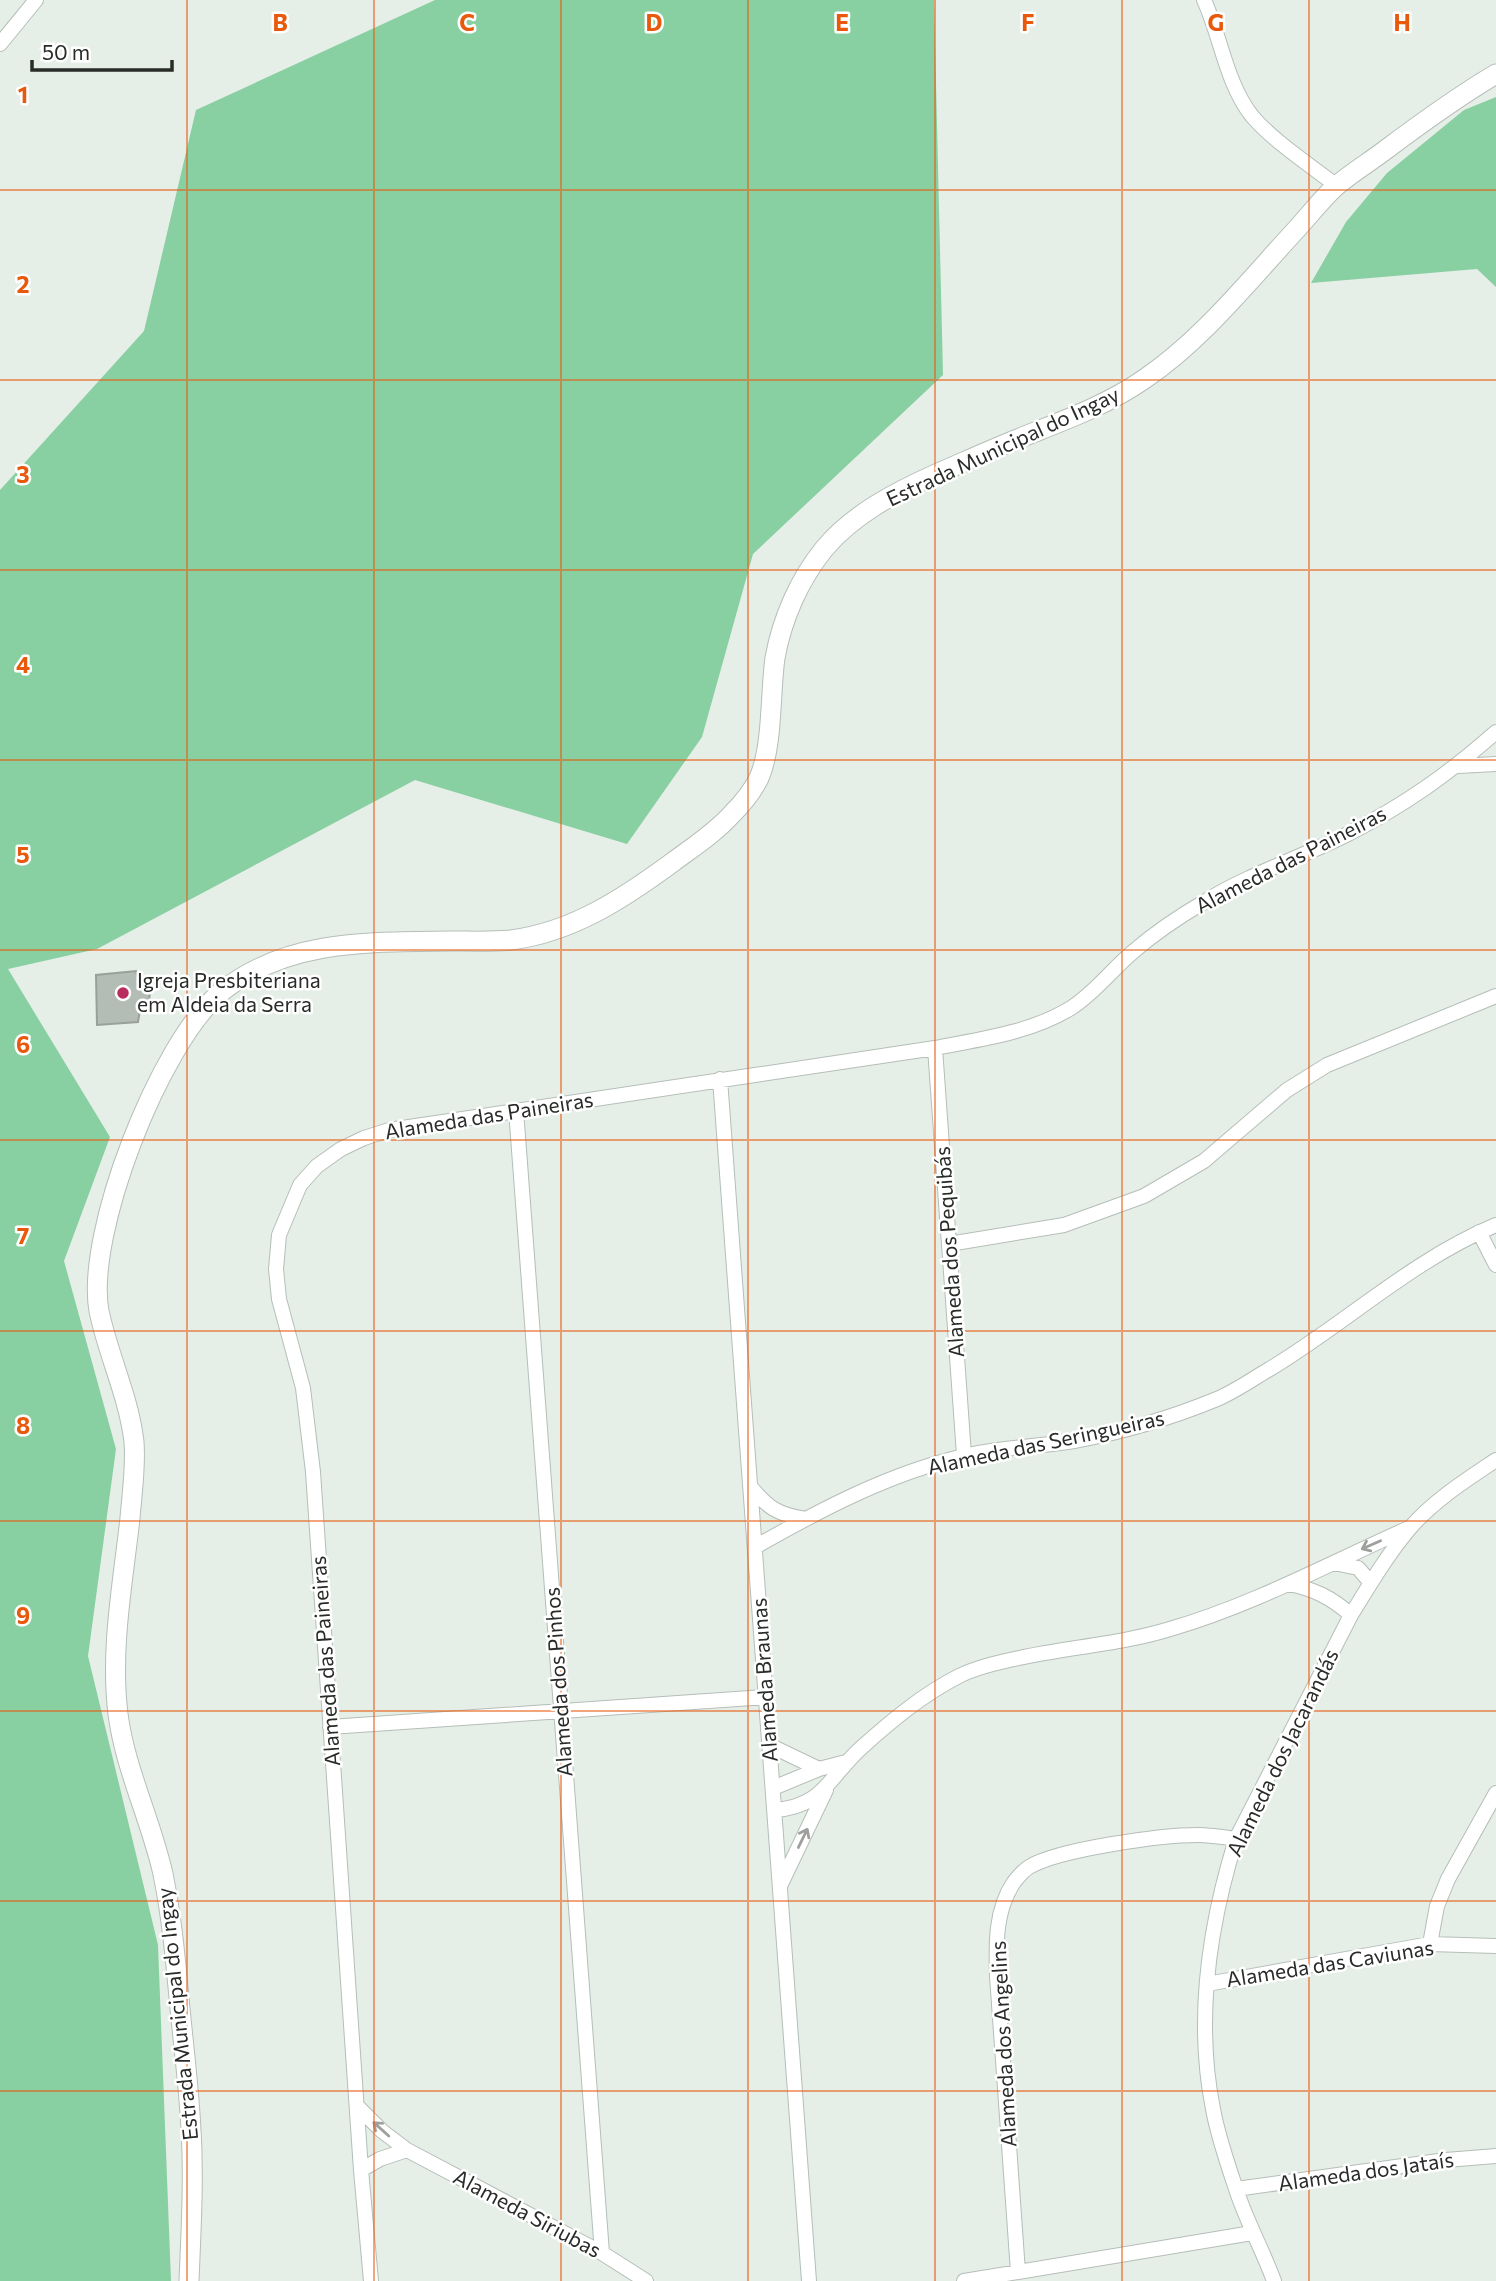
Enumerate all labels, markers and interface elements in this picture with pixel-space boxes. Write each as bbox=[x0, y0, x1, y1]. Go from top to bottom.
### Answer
text: B bbox=[272, 8, 288, 36]
text: C bbox=[459, 8, 475, 36]
text: D bbox=[646, 8, 663, 36]
text: E bbox=[835, 8, 849, 36]
text: F bbox=[1021, 8, 1035, 36]
text: G bbox=[1208, 8, 1224, 36]
text: H bbox=[1393, 8, 1411, 36]
scale bar bbox=[32, 28, 172, 72]
text: 50 m bbox=[42, 39, 90, 64]
text: 1 bbox=[18, 80, 28, 108]
text: 2 bbox=[16, 270, 30, 298]
street label: Estrada Municipal do Ingay bbox=[882, 381, 1123, 511]
text: 3 bbox=[16, 460, 30, 488]
text: 4 bbox=[16, 650, 30, 678]
street label: Alameda das Paineiras bbox=[1191, 800, 1390, 918]
text: 5 bbox=[16, 840, 30, 868]
place label: Igreja Presbiteriana em Aldeia da Serra bbox=[137, 967, 321, 1016]
marker: Igreja Presbiteriana em Aldeia da Serra bbox=[115, 985, 131, 1001]
text: 6 bbox=[16, 1030, 30, 1058]
street label: Alameda das Paineiras bbox=[383, 1086, 595, 1143]
street label: Alameda dos Pequibás bbox=[929, 1146, 968, 1358]
text: 7 bbox=[17, 1221, 29, 1249]
street label: Alameda das Seringueiras bbox=[925, 1404, 1166, 1479]
text: 8 bbox=[16, 1411, 30, 1439]
one-way arrow bbox=[1361, 1539, 1383, 1552]
street label: Alameda das Paineiras bbox=[305, 1555, 344, 1767]
street label: Alameda dos Pinhos bbox=[538, 1587, 577, 1778]
street label: Alameda Braunas bbox=[745, 1597, 782, 1763]
text: 9 bbox=[16, 1601, 30, 1629]
street label: Alameda dos Jacarandás bbox=[1221, 1645, 1343, 1860]
one-way arrow bbox=[797, 1828, 811, 1849]
street label: Estrada Municipal do Ingay bbox=[151, 1886, 202, 2142]
street label: Alameda das Caviunas bbox=[1224, 1934, 1435, 1991]
street label: Alameda dos Angelins bbox=[985, 1940, 1020, 2148]
one-way arrow bbox=[372, 2121, 390, 2137]
street label: Alameda dos Jataís bbox=[1276, 2146, 1455, 2195]
street label: Alameda Siriubas bbox=[450, 2163, 606, 2262]

